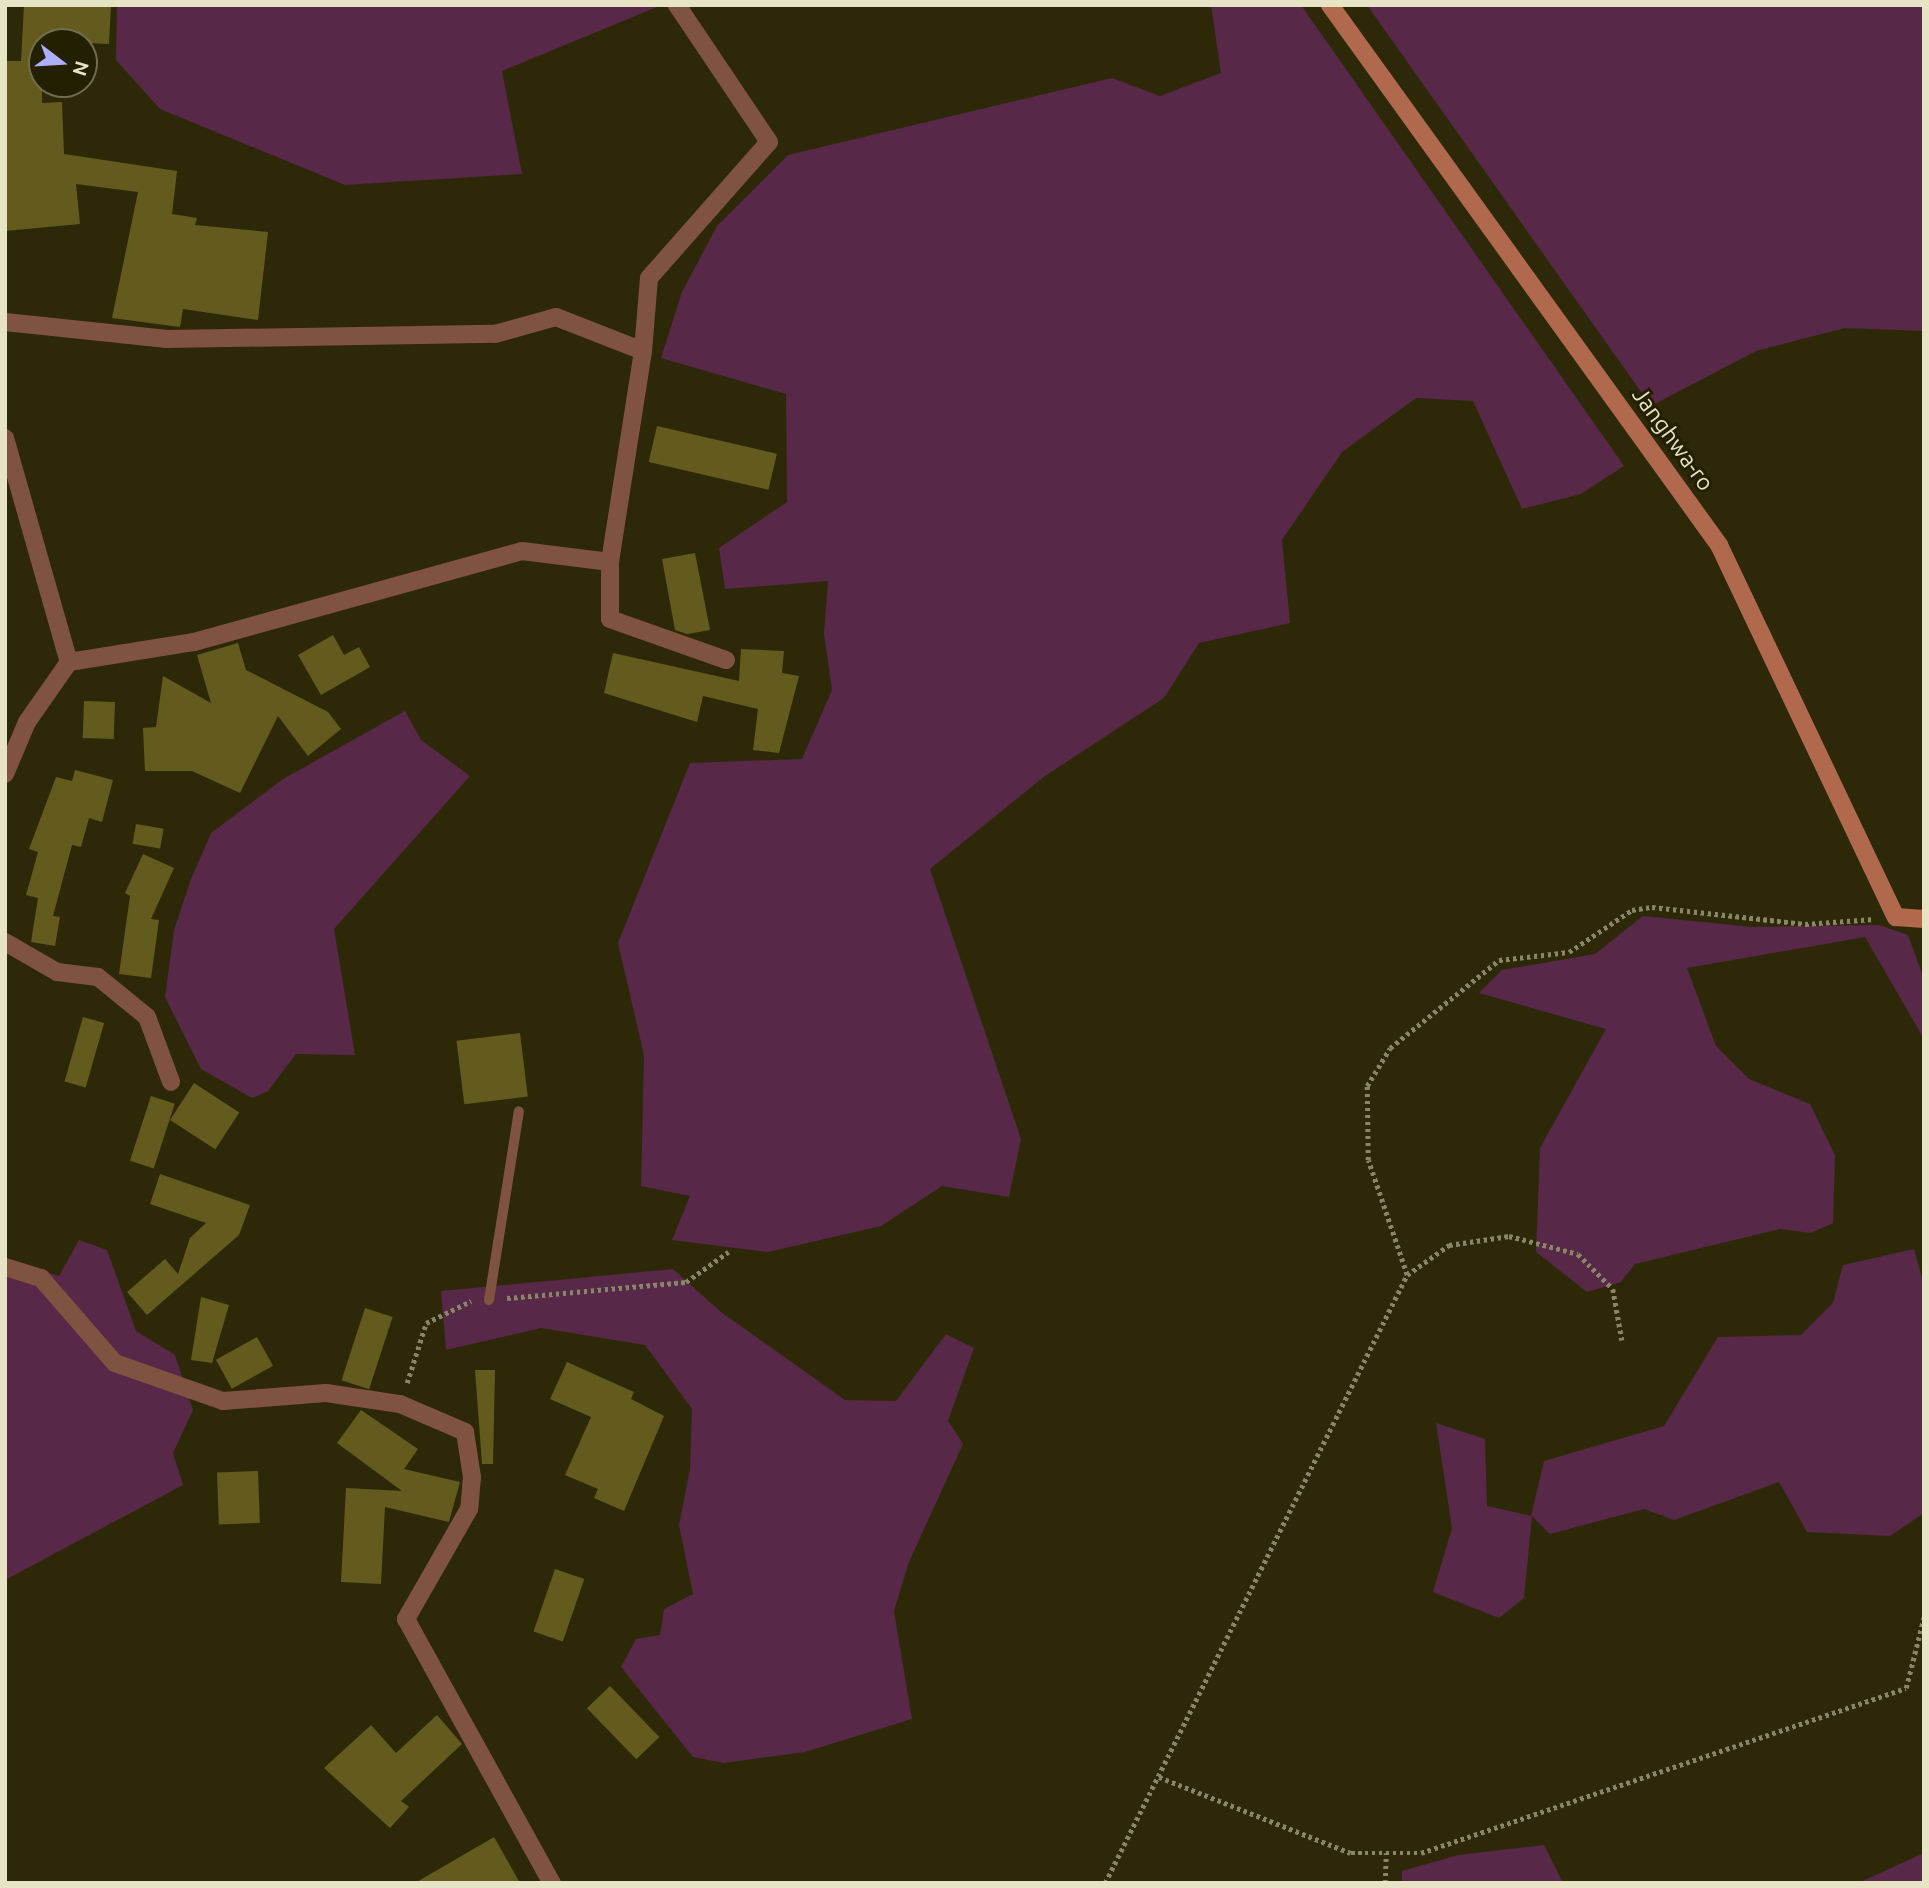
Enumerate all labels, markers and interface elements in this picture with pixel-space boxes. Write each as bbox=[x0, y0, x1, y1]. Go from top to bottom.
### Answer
north arrow bbox=[28, 28, 98, 98]
text: N bbox=[69, 59, 94, 79]
street label: Janghwa-ro bbox=[1626, 382, 1720, 496]

